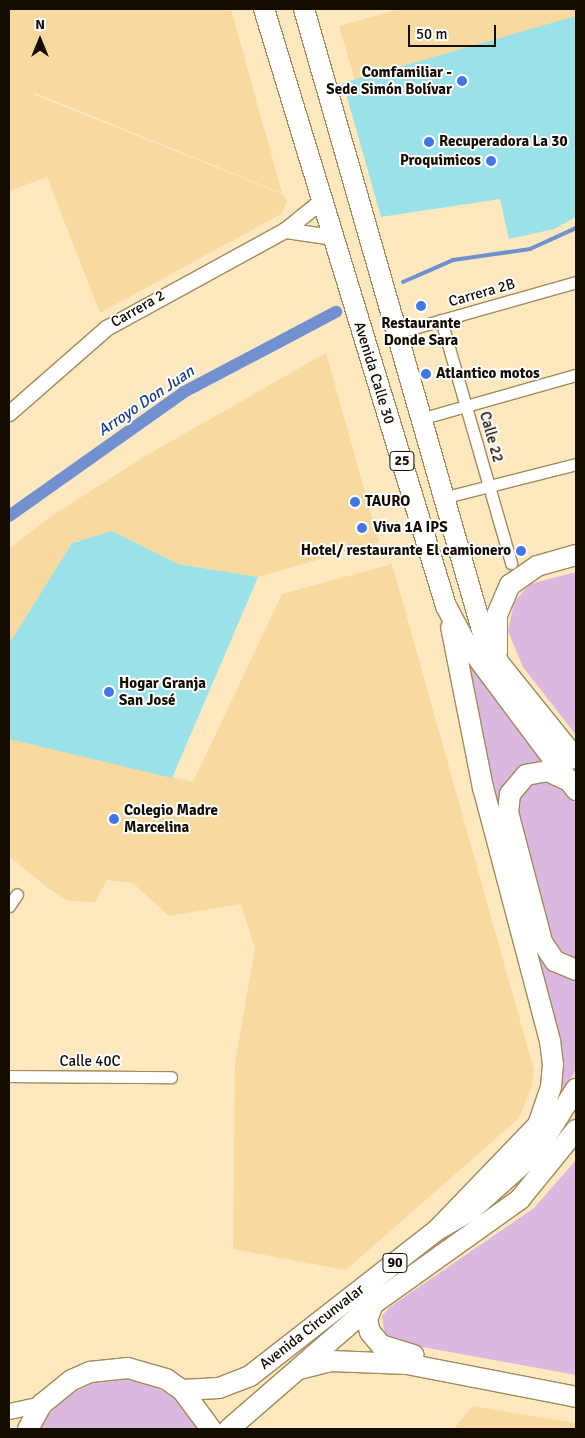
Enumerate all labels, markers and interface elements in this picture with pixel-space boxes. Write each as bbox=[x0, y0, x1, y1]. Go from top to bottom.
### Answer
north arrow bbox=[15, 15, 65, 65]
scale bar bbox=[410, 15, 498, 47]
text: N bbox=[35, 16, 45, 33]
text: 50 m bbox=[416, 25, 447, 43]
place label: Comfamiliar - Sede Simón Bolívar bbox=[326, 63, 452, 98]
marker: Comfamiliar - Sede Simón Bolívar bbox=[456, 75, 468, 87]
place label: Recuperadora La 30 bbox=[439, 133, 568, 151]
marker: Recuperadora La 30 bbox=[423, 136, 435, 148]
place label: Proquimicos bbox=[400, 152, 481, 170]
marker: Proquimicos bbox=[485, 155, 497, 167]
street label: Carrera 2B bbox=[447, 275, 517, 311]
street label: Carrera 2 bbox=[108, 286, 168, 332]
marker: Restaurante Donde Sara bbox=[415, 300, 427, 312]
place label: Restaurante Donde Sara bbox=[381, 314, 461, 349]
street label: Avenida Calle 30 bbox=[350, 320, 398, 426]
water label: Arroyo Don Juan bbox=[94, 362, 198, 440]
place label: Atlantico motos bbox=[436, 365, 540, 383]
marker: Atlantico motos bbox=[420, 368, 432, 380]
street label: Calle 22 bbox=[475, 409, 507, 465]
road number: 25 bbox=[388, 450, 416, 472]
place label: TAURO bbox=[365, 493, 410, 511]
marker: TAURO bbox=[349, 496, 361, 508]
place label: Viva 1A IPS bbox=[373, 519, 447, 537]
marker: Viva 1A IPS bbox=[355, 521, 369, 535]
place label: Hotel/ restaurante El camionero bbox=[301, 542, 511, 560]
marker: Hotel/ restaurante El camionero bbox=[515, 545, 527, 557]
place label: Hogar Granja San José bbox=[119, 674, 206, 709]
marker: Hogar Granja San José bbox=[103, 686, 115, 698]
place label: Colegio Madre Marcelina bbox=[124, 801, 218, 836]
marker: Colegio Madre Marcelina bbox=[108, 813, 120, 825]
street label: Calle 40C bbox=[59, 1053, 121, 1071]
road number: 90 bbox=[381, 1252, 409, 1274]
street label: Avenida Circunvalar bbox=[256, 1281, 368, 1373]

